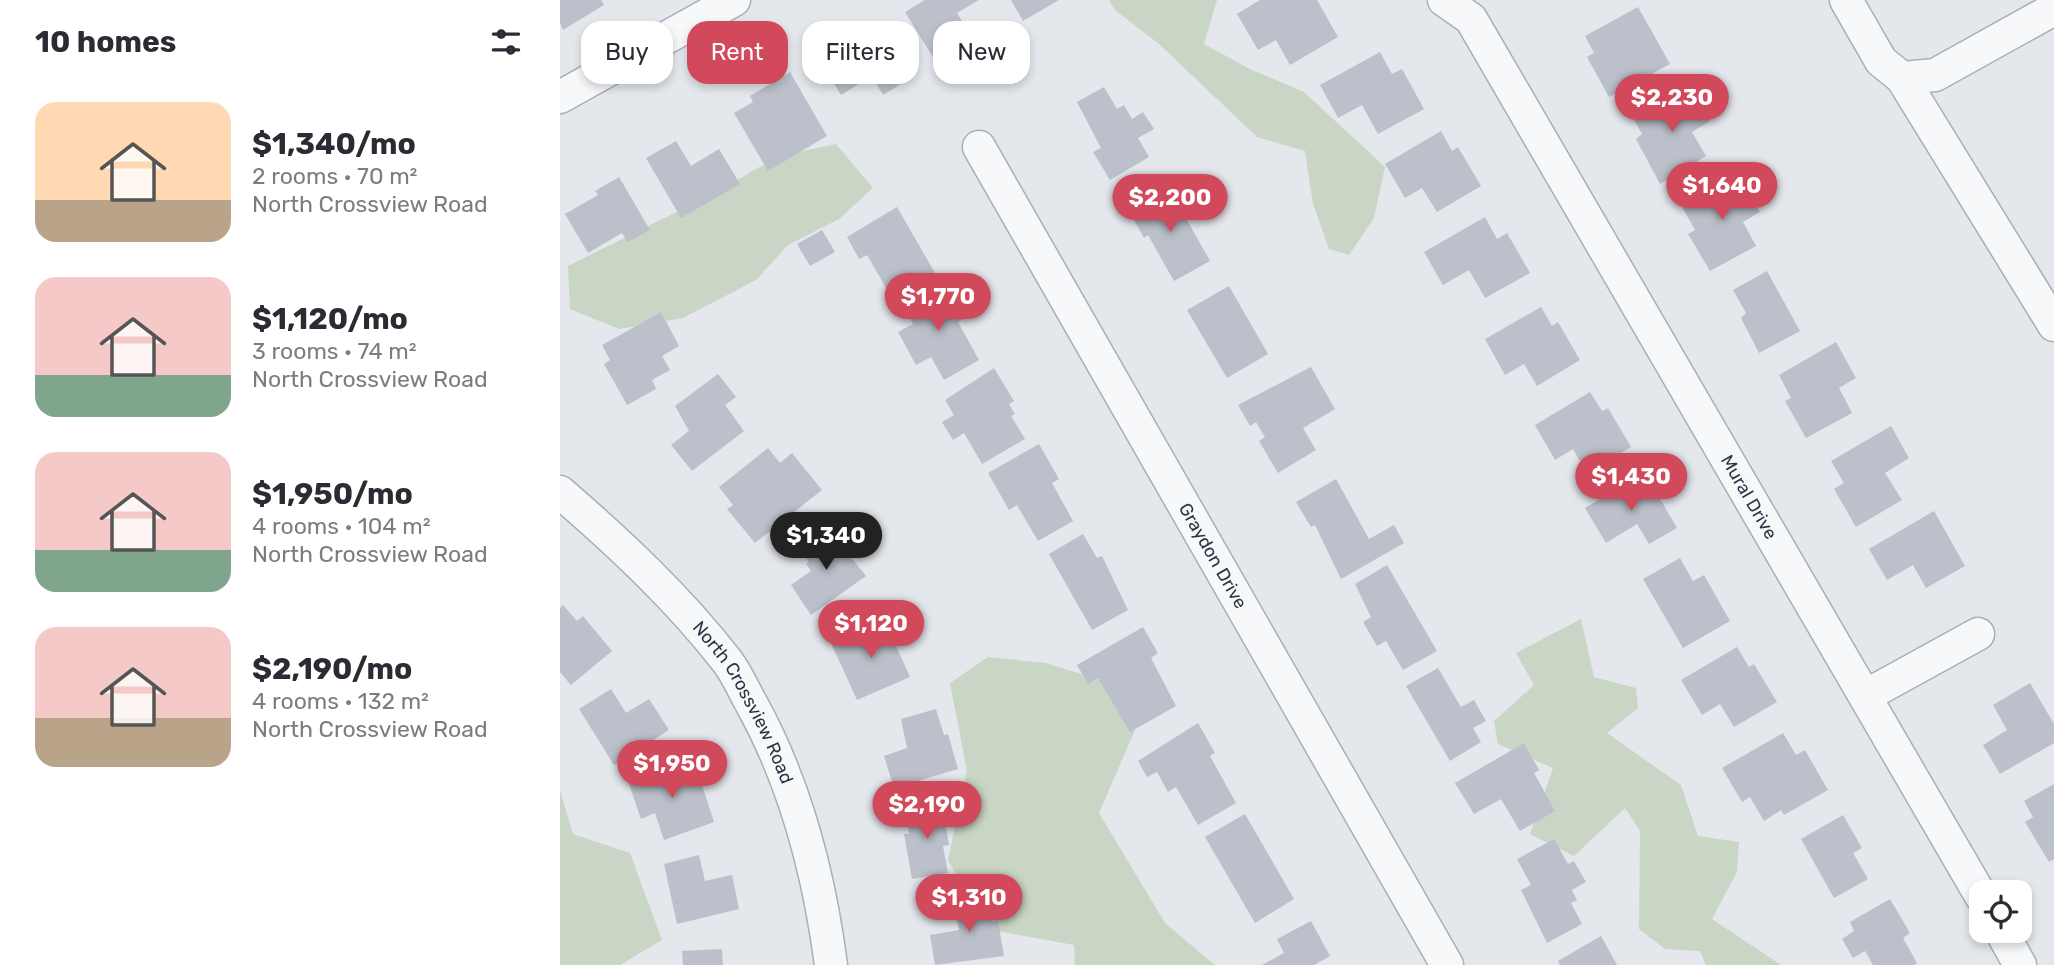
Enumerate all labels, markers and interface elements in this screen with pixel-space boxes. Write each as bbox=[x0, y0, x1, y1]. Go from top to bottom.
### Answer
chip: Buy bbox=[581, 21, 673, 84]
chip: Rent bbox=[687, 21, 788, 84]
chip: Filters bbox=[802, 21, 919, 84]
chip: New bbox=[933, 21, 1030, 84]
icon: filters bbox=[487, 23, 525, 61]
text: 10 homes bbox=[35, 24, 176, 60]
pin: $2,230 bbox=[1615, 74, 1729, 134]
text: $2,230 bbox=[1631, 83, 1713, 111]
text: $1,340/mo bbox=[252, 126, 416, 162]
icon: home bbox=[91, 130, 175, 214]
text: 2 rooms · 70 m² bbox=[252, 162, 417, 190]
pin: $1,640 bbox=[1665, 162, 1779, 222]
text: $1,640 bbox=[1682, 171, 1762, 199]
pin: $2,200 bbox=[1113, 174, 1227, 234]
text: $2,200 bbox=[1129, 183, 1211, 211]
text: North Crossview Road bbox=[252, 190, 488, 218]
pin: $1,770 bbox=[881, 274, 995, 333]
text: $1,770 bbox=[901, 282, 975, 310]
text: $1,120/mo bbox=[252, 301, 408, 337]
icon: home bbox=[91, 305, 175, 389]
text: 3 rooms · 74 m² bbox=[252, 337, 417, 365]
text: North Crossview Road bbox=[252, 365, 488, 393]
street label: Mural Drive bbox=[1716, 451, 1782, 543]
pin: $1,430 bbox=[1574, 454, 1688, 513]
text: $1,430 bbox=[1591, 462, 1671, 490]
text: $1,950/mo bbox=[252, 476, 413, 512]
icon: home bbox=[91, 480, 175, 564]
street label: Graydon Drive bbox=[1174, 499, 1252, 613]
text: 4 rooms · 104 m² bbox=[252, 512, 431, 540]
pin: $1,340 bbox=[769, 512, 883, 572]
text: $1,340 bbox=[786, 521, 866, 549]
text: North Crossview Road bbox=[252, 540, 488, 568]
pin: $1,120 bbox=[814, 600, 928, 660]
text: $1,120 bbox=[834, 609, 908, 637]
street label: North Crossview Road bbox=[688, 617, 798, 787]
text: $2,190/mo bbox=[252, 651, 412, 687]
icon: home bbox=[91, 655, 175, 739]
text: 4 rooms · 132 m² bbox=[252, 687, 429, 715]
text: North Crossview Road bbox=[252, 715, 488, 743]
pin: $1,950 bbox=[615, 740, 729, 800]
text: $1,950 bbox=[633, 749, 711, 777]
pin: $2,190 bbox=[870, 782, 984, 841]
text: $2,190 bbox=[888, 790, 966, 818]
pin: $1,310 bbox=[912, 874, 1026, 934]
map controls bbox=[1969, 880, 2032, 943]
button: locate bbox=[1969, 880, 2032, 943]
text: $1,310 bbox=[931, 883, 1007, 911]

